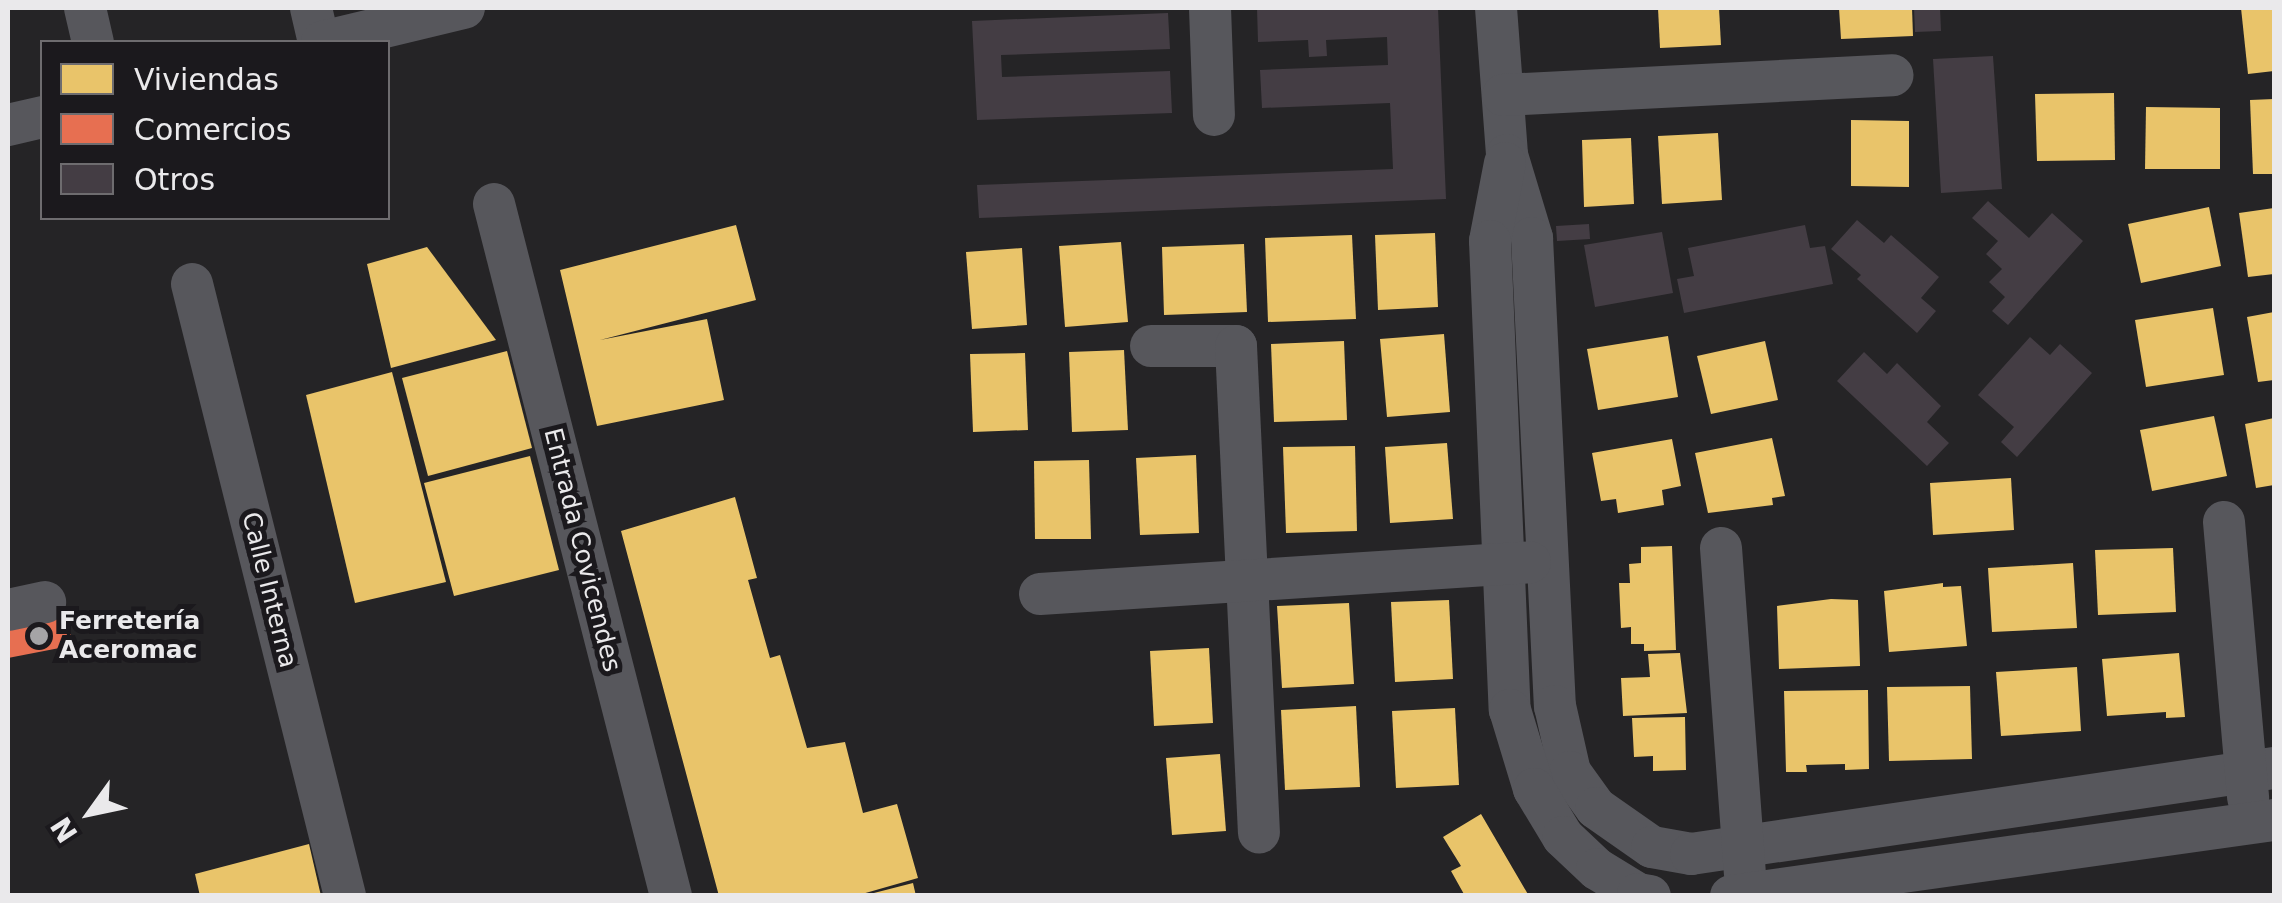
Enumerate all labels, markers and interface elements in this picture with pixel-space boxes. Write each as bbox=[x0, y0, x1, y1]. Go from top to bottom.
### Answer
legend bbox=[40, 40, 390, 220]
text: Viviendas bbox=[134, 62, 279, 97]
text: Comercios bbox=[134, 112, 291, 147]
text: Otros bbox=[134, 162, 215, 197]
street label: Entrada Covicendes bbox=[537, 425, 627, 675]
street label: Calle Interna bbox=[235, 509, 303, 671]
place label: Ferretería Aceromac bbox=[59, 607, 200, 666]
marker: Ferretería Aceromac bbox=[28, 625, 50, 647]
north arrow bbox=[40, 763, 140, 863]
text: N bbox=[44, 811, 85, 848]

